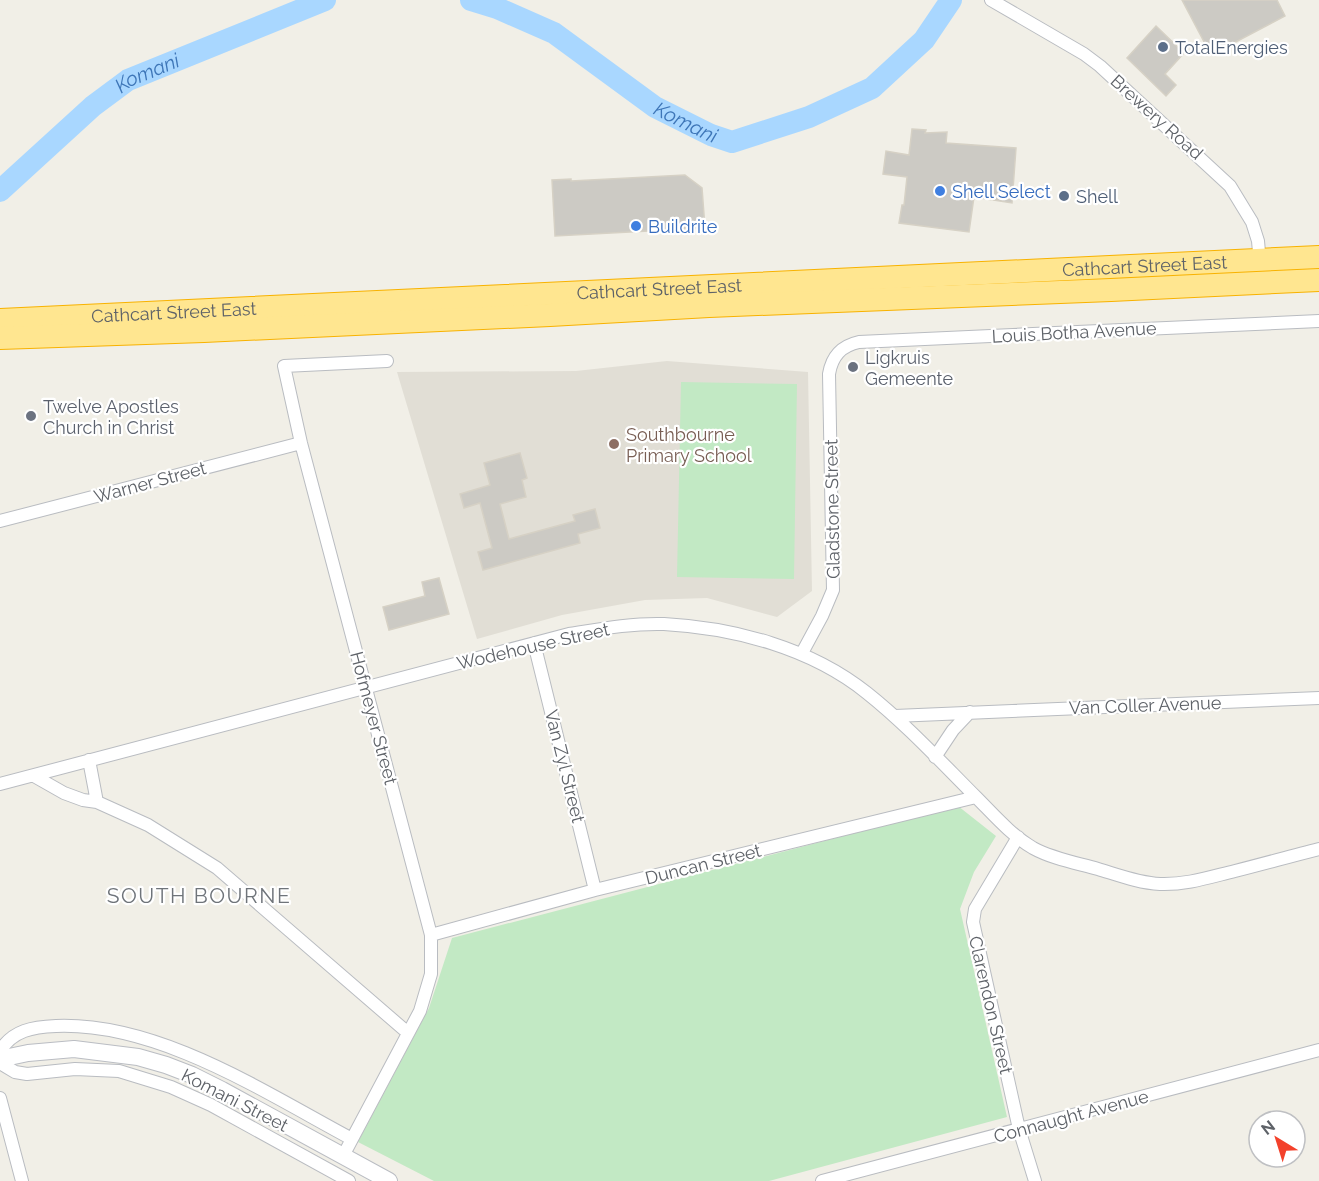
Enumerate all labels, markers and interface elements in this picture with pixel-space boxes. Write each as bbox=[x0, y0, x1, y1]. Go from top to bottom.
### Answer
place label: TotalEnergies bbox=[1175, 37, 1288, 58]
marker: TotalEnergies bbox=[1156, 40, 1170, 54]
water label: Komani bbox=[110, 48, 184, 98]
street label: Brewery Road bbox=[1107, 70, 1207, 164]
water label: Komani bbox=[650, 96, 721, 148]
place label: Shell Select bbox=[952, 181, 1051, 202]
marker: Shell Select bbox=[933, 184, 947, 198]
place label: Shell bbox=[1076, 186, 1118, 207]
marker: Shell bbox=[1057, 189, 1071, 203]
place label: Buildrite bbox=[648, 216, 718, 237]
marker: Buildrite bbox=[629, 219, 643, 233]
street label: Cathcart Street East bbox=[1062, 251, 1228, 280]
street label: Cathcart Street East bbox=[576, 274, 742, 303]
street label: Cathcart Street East bbox=[91, 297, 257, 326]
street label: Louis Botha Avenue bbox=[991, 317, 1157, 347]
place label: Ligkruis Gemeente bbox=[865, 347, 953, 389]
marker: Ligkruis Gemeente bbox=[846, 360, 860, 374]
place label: Twelve Apostles Church in Christ bbox=[43, 396, 179, 438]
marker: Twelve Apostles Church in Christ bbox=[24, 409, 38, 423]
place label: Southbourne Primary School bbox=[626, 424, 752, 466]
marker: Southbourne Primary School bbox=[607, 437, 621, 451]
street label: Gladstone Street bbox=[820, 439, 844, 579]
street label: Warner Street bbox=[92, 457, 208, 507]
street label: Wodehouse Street bbox=[455, 618, 611, 674]
street label: Hofmeyer Street bbox=[346, 649, 402, 787]
street label: Van Coller Avenue bbox=[1068, 692, 1222, 718]
street label: Van Zyl Street bbox=[541, 707, 589, 825]
street label: Duncan Street bbox=[643, 839, 763, 889]
district label: SOUTH BOURNE bbox=[107, 883, 291, 908]
street label: Clarendon Street bbox=[965, 934, 1017, 1076]
street label: Komani Street bbox=[178, 1064, 292, 1136]
street label: Connaught Avenue bbox=[991, 1085, 1151, 1147]
north arrow bbox=[1247, 1109, 1307, 1169]
text: N bbox=[1257, 1116, 1279, 1139]

